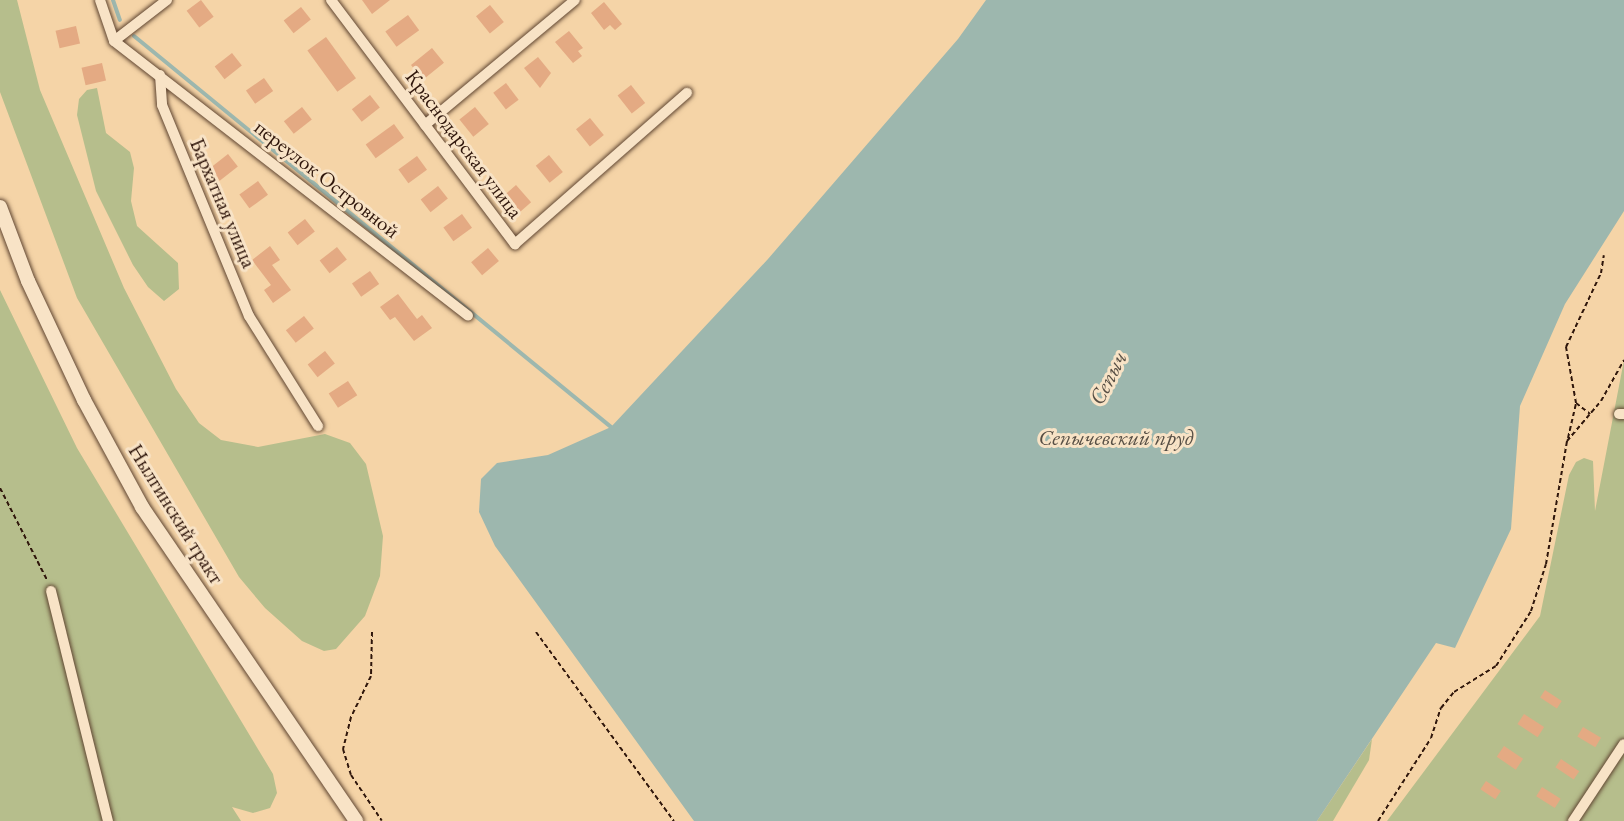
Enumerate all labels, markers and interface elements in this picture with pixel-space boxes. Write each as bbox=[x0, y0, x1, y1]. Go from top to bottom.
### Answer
street label: Краснодарская улица bbox=[400, 65, 528, 223]
street label: переулок Островной bbox=[249, 115, 405, 243]
street label: Бархатная улица bbox=[184, 134, 262, 272]
water label: Сепыч bbox=[1083, 347, 1133, 409]
water label: Сепычевский пруд bbox=[1038, 425, 1194, 451]
street label: Нылгинский тракт bbox=[123, 439, 229, 589]

